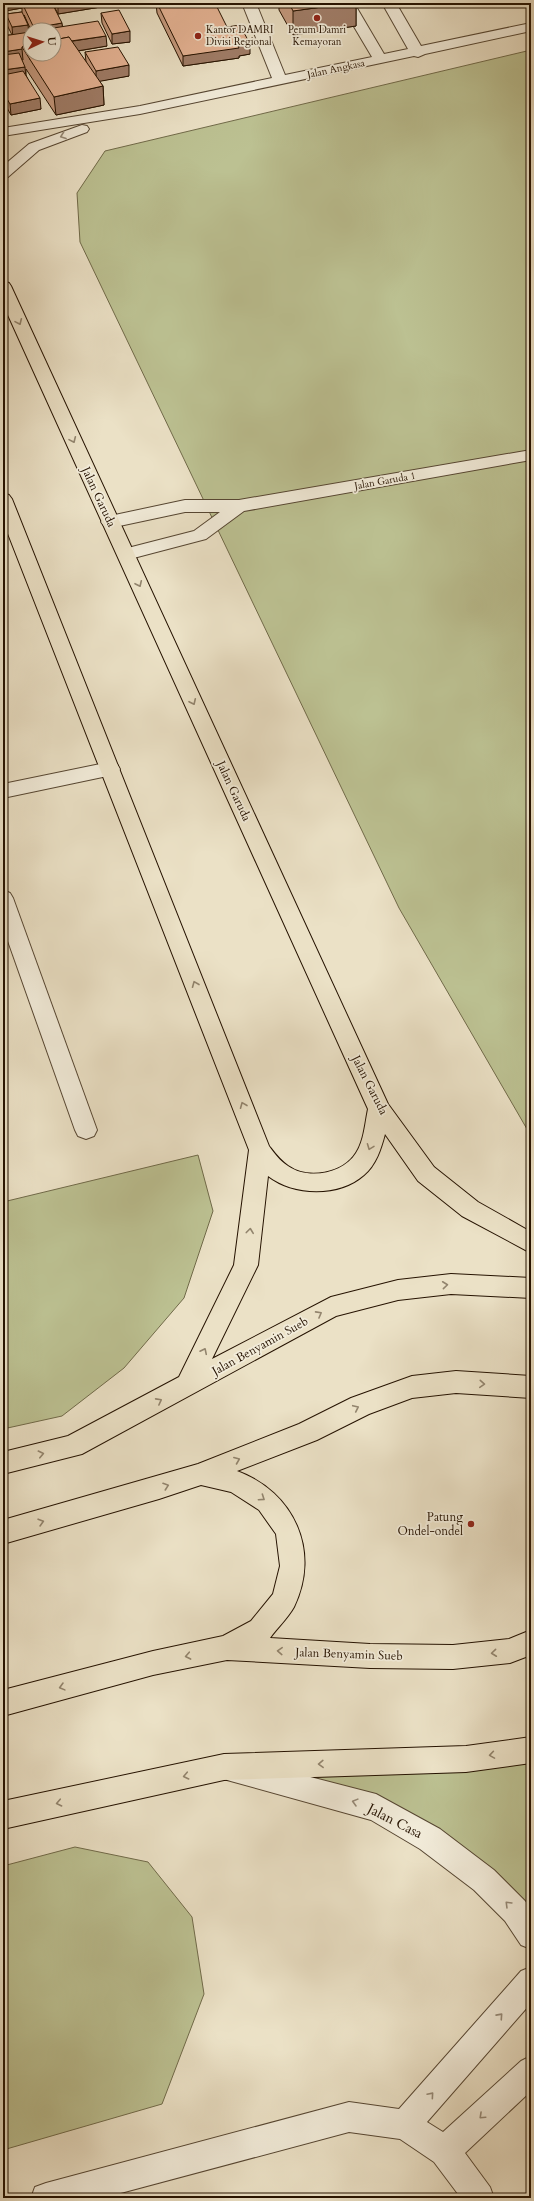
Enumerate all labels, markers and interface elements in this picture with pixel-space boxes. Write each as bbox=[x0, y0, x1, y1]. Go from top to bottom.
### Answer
marker: Perum Damri Kemayoran bbox=[312, 13, 322, 23]
north arrow bbox=[22, 22, 62, 62]
place label: Kantor DAMRI Divisi Regional bbox=[206, 23, 273, 49]
place label: Perum Damri Kemayoran bbox=[288, 23, 346, 49]
marker: Kantor DAMRI Divisi Regional bbox=[193, 31, 203, 41]
text: U bbox=[44, 36, 59, 46]
street label: Jalan Angkasa bbox=[304, 56, 367, 82]
one-way arrow bbox=[60, 131, 67, 139]
one-way arrow bbox=[14, 317, 22, 325]
one-way arrow bbox=[68, 436, 76, 443]
street label: Jalan Garuda bbox=[77, 462, 120, 530]
street label: Jalan Garuda 1 bbox=[351, 469, 417, 494]
one-way arrow bbox=[134, 579, 142, 587]
one-way arrow bbox=[188, 698, 196, 705]
street label: Jalan Garuda bbox=[212, 756, 255, 824]
one-way arrow bbox=[191, 981, 199, 988]
street label: Jalan Garuda bbox=[347, 1051, 392, 1118]
one-way arrow bbox=[239, 1102, 247, 1109]
one-way arrow bbox=[366, 1143, 374, 1150]
one-way arrow bbox=[245, 1228, 254, 1234]
one-way arrow bbox=[442, 1280, 448, 1289]
one-way arrow bbox=[315, 1311, 323, 1318]
street label: Jalan Benyamin Sueb bbox=[207, 1313, 311, 1380]
one-way arrow bbox=[199, 1348, 207, 1356]
one-way arrow bbox=[479, 1379, 485, 1388]
one-way arrow bbox=[155, 1399, 162, 1406]
one-way arrow bbox=[352, 1405, 360, 1413]
one-way arrow bbox=[38, 1450, 44, 1458]
one-way arrow bbox=[234, 1456, 241, 1464]
one-way arrow bbox=[162, 1482, 169, 1491]
one-way arrow bbox=[258, 1493, 265, 1501]
place label: Patung Ondel-ondel bbox=[397, 1509, 463, 1539]
one-way arrow bbox=[37, 1518, 44, 1527]
marker: Patung Ondel-ondel bbox=[466, 1519, 476, 1529]
street label: Jalan Benyamin Sueb bbox=[293, 1644, 403, 1664]
one-way arrow bbox=[277, 1647, 283, 1655]
one-way arrow bbox=[491, 1648, 497, 1657]
one-way arrow bbox=[185, 1651, 191, 1659]
one-way arrow bbox=[59, 1682, 66, 1691]
one-way arrow bbox=[489, 1750, 496, 1759]
one-way arrow bbox=[318, 1760, 324, 1768]
one-way arrow bbox=[183, 1771, 189, 1779]
one-way arrow bbox=[56, 1798, 62, 1806]
one-way arrow bbox=[351, 1798, 358, 1807]
street label: Jalan Casa bbox=[362, 1798, 426, 1843]
one-way arrow bbox=[505, 1901, 513, 1909]
one-way arrow bbox=[495, 2014, 502, 2021]
one-way arrow bbox=[426, 2092, 433, 2100]
one-way arrow bbox=[479, 2112, 487, 2119]

